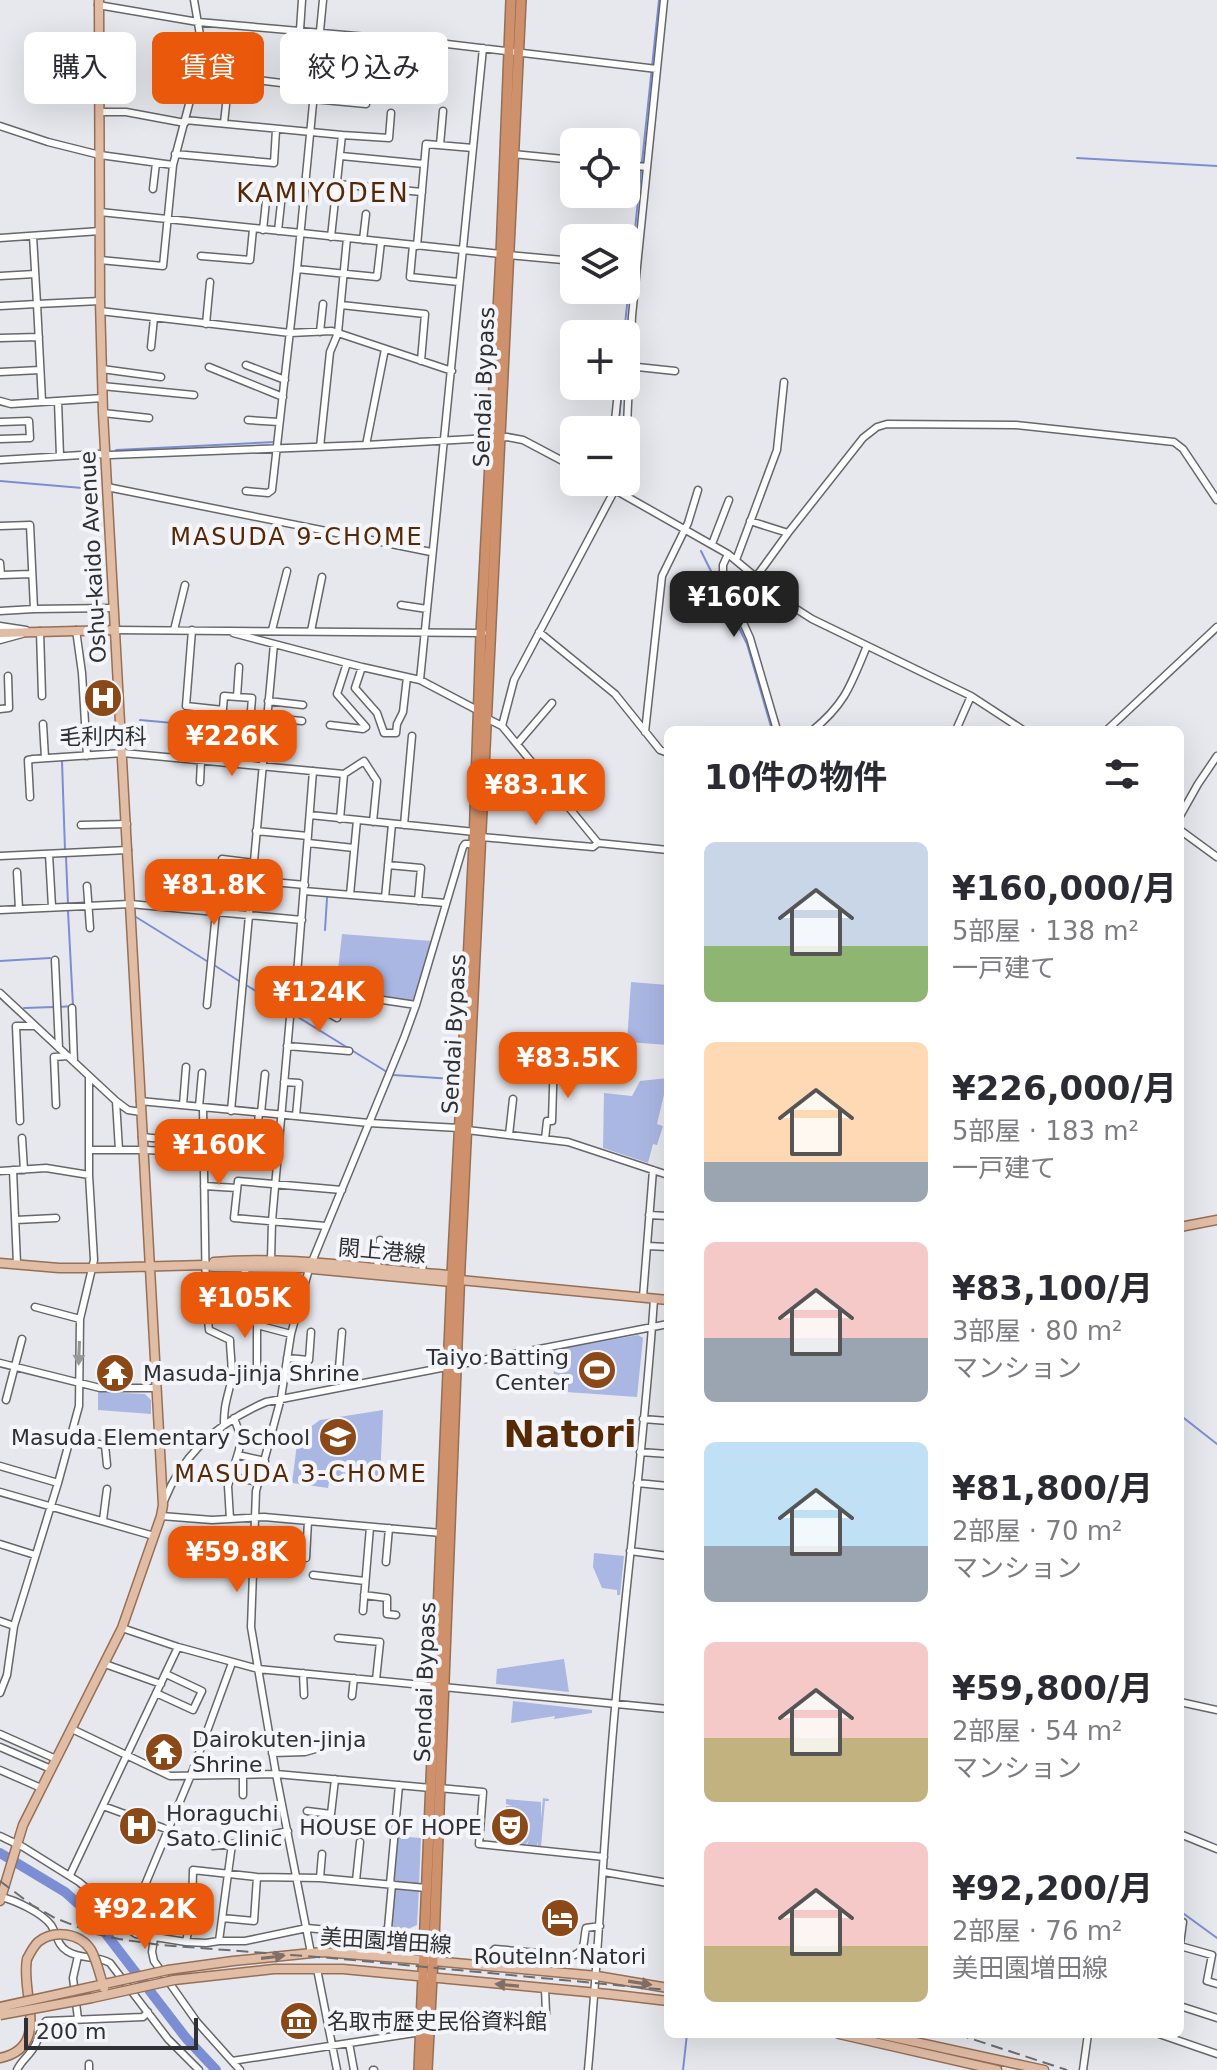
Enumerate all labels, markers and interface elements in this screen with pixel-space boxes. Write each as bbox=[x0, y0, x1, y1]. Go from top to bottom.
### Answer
chip: 購入 bbox=[24, 32, 136, 104]
chip: 賃貸 bbox=[152, 32, 264, 104]
chip: 絞り込み bbox=[280, 32, 448, 104]
map controls bbox=[560, 128, 640, 496]
button: locate bbox=[560, 128, 640, 208]
district label: KAMIYODEN bbox=[236, 178, 410, 208]
button: layers bbox=[560, 224, 640, 304]
street label: Sendai Bypass bbox=[469, 306, 499, 468]
button: + bbox=[560, 320, 640, 400]
button: − bbox=[560, 416, 640, 496]
street label: Oshu-kaido Avenue bbox=[75, 450, 111, 664]
district label: MASUDA 9-CHOME bbox=[170, 523, 424, 551]
pin: ¥160K bbox=[678, 571, 790, 639]
text: ¥160K bbox=[688, 582, 780, 612]
hospital icon: 毛利内科 bbox=[82, 677, 124, 719]
pin: ¥226K bbox=[176, 710, 288, 778]
text: ¥226K bbox=[186, 721, 278, 751]
place label: 毛利内科 bbox=[59, 724, 147, 749]
icon: filters bbox=[1100, 752, 1144, 796]
text: 10件の物件 bbox=[704, 757, 887, 797]
pin: ¥83.1K bbox=[471, 759, 601, 827]
text: ¥83.1K bbox=[485, 770, 587, 800]
pin: ¥81.8K bbox=[149, 859, 279, 927]
text: ¥160,000/月 bbox=[952, 868, 1177, 908]
text: ¥81.8K bbox=[163, 870, 265, 900]
icon: home bbox=[768, 874, 864, 970]
text: 5部屋 · 138 m² bbox=[952, 916, 1139, 946]
street label: Sendai Bypass bbox=[437, 953, 471, 1115]
text: 一戸建て bbox=[952, 953, 1056, 983]
pin: ¥124K bbox=[263, 966, 375, 1034]
text: ¥124K bbox=[273, 977, 365, 1007]
pin: ¥83.5K bbox=[503, 1032, 633, 1100]
text: ¥83.5K bbox=[517, 1043, 619, 1073]
text: ¥226,000/月 bbox=[952, 1068, 1177, 1108]
icon: home bbox=[768, 1074, 864, 1170]
text: 5部屋 · 183 m² bbox=[952, 1116, 1139, 1146]
pin: ¥160K bbox=[163, 1119, 275, 1187]
text: ¥160K bbox=[173, 1130, 265, 1160]
text: 一戸建て bbox=[952, 1153, 1056, 1183]
street label: 閖上港線 bbox=[337, 1235, 427, 1267]
text: ¥83,100/月 bbox=[952, 1268, 1153, 1308]
pin: ¥105K bbox=[189, 1272, 301, 1340]
icon: home bbox=[768, 1274, 864, 1370]
text: ¥105K bbox=[199, 1283, 291, 1313]
text: 3部屋 · 80 m² bbox=[952, 1316, 1122, 1346]
one-way arrow bbox=[73, 1341, 86, 1366]
place label: Taiyo Batting Center bbox=[425, 1345, 570, 1395]
sports icon: Taiyo Batting Center bbox=[576, 1349, 618, 1391]
temple icon: Masuda-jinja Shrine bbox=[94, 1352, 136, 1394]
text: マンション bbox=[952, 1353, 1082, 1383]
place label: Masuda-jinja Shrine bbox=[143, 1361, 360, 1386]
district label: Natori bbox=[503, 1412, 637, 1456]
school or university icon: Masuda Elementary School bbox=[317, 1416, 359, 1458]
place label: Masuda Elementary School bbox=[11, 1425, 310, 1450]
district label: MASUDA 3-CHOME bbox=[174, 1460, 428, 1488]
text: ¥81,800/月 bbox=[952, 1468, 1153, 1508]
icon: home bbox=[768, 1474, 864, 1570]
text: 2部屋 · 70 m² bbox=[952, 1516, 1122, 1546]
pin: ¥59.8K bbox=[172, 1526, 302, 1594]
text: ¥59.8K bbox=[186, 1537, 288, 1567]
text: マンション bbox=[952, 1553, 1082, 1583]
street label: Sendai Bypass bbox=[410, 1601, 440, 1763]
text: ¥59,800/月 bbox=[952, 1668, 1153, 1708]
icon: home bbox=[768, 1674, 864, 1770]
text: 2部屋 · 54 m² bbox=[952, 1716, 1122, 1746]
place label: Dairokuten-jinja Shrine bbox=[192, 1727, 366, 1777]
temple icon: Dairokuten-jinja Shrine bbox=[143, 1731, 185, 1773]
text: マンション bbox=[952, 1753, 1082, 1783]
place label: Horaguchi Sato Clinic bbox=[166, 1801, 282, 1851]
hospital icon: Horaguchi Sato Clinic bbox=[117, 1805, 159, 1847]
theatre icon: HOUSE OF HOPE bbox=[489, 1806, 531, 1848]
place label: HOUSE OF HOPE bbox=[299, 1815, 482, 1840]
text: ¥92,200/月 bbox=[952, 1868, 1153, 1908]
icon: home bbox=[768, 1874, 864, 1970]
pin: ¥92.2K bbox=[80, 1883, 210, 1951]
text: ¥92.2K bbox=[94, 1894, 196, 1924]
hotel icon: RouteInn Natori bbox=[539, 1897, 581, 1939]
text: 2部屋 · 76 m² bbox=[952, 1916, 1122, 1946]
street label: 美田園増田線 bbox=[319, 1924, 453, 1958]
place label: RouteInn Natori bbox=[474, 1944, 646, 1969]
one-way arrow bbox=[261, 1950, 286, 1963]
text: 美田園増田線 bbox=[952, 1953, 1108, 1983]
one-way arrow bbox=[628, 1977, 653, 1990]
one-way arrow bbox=[494, 1978, 519, 1991]
museum icon: 名取市歴史民俗資料館 bbox=[278, 2000, 320, 2042]
place label: 名取市歴史民俗資料館 bbox=[327, 2009, 547, 2034]
scale bar bbox=[24, 2014, 198, 2050]
text: 200 m bbox=[36, 2019, 106, 2044]

